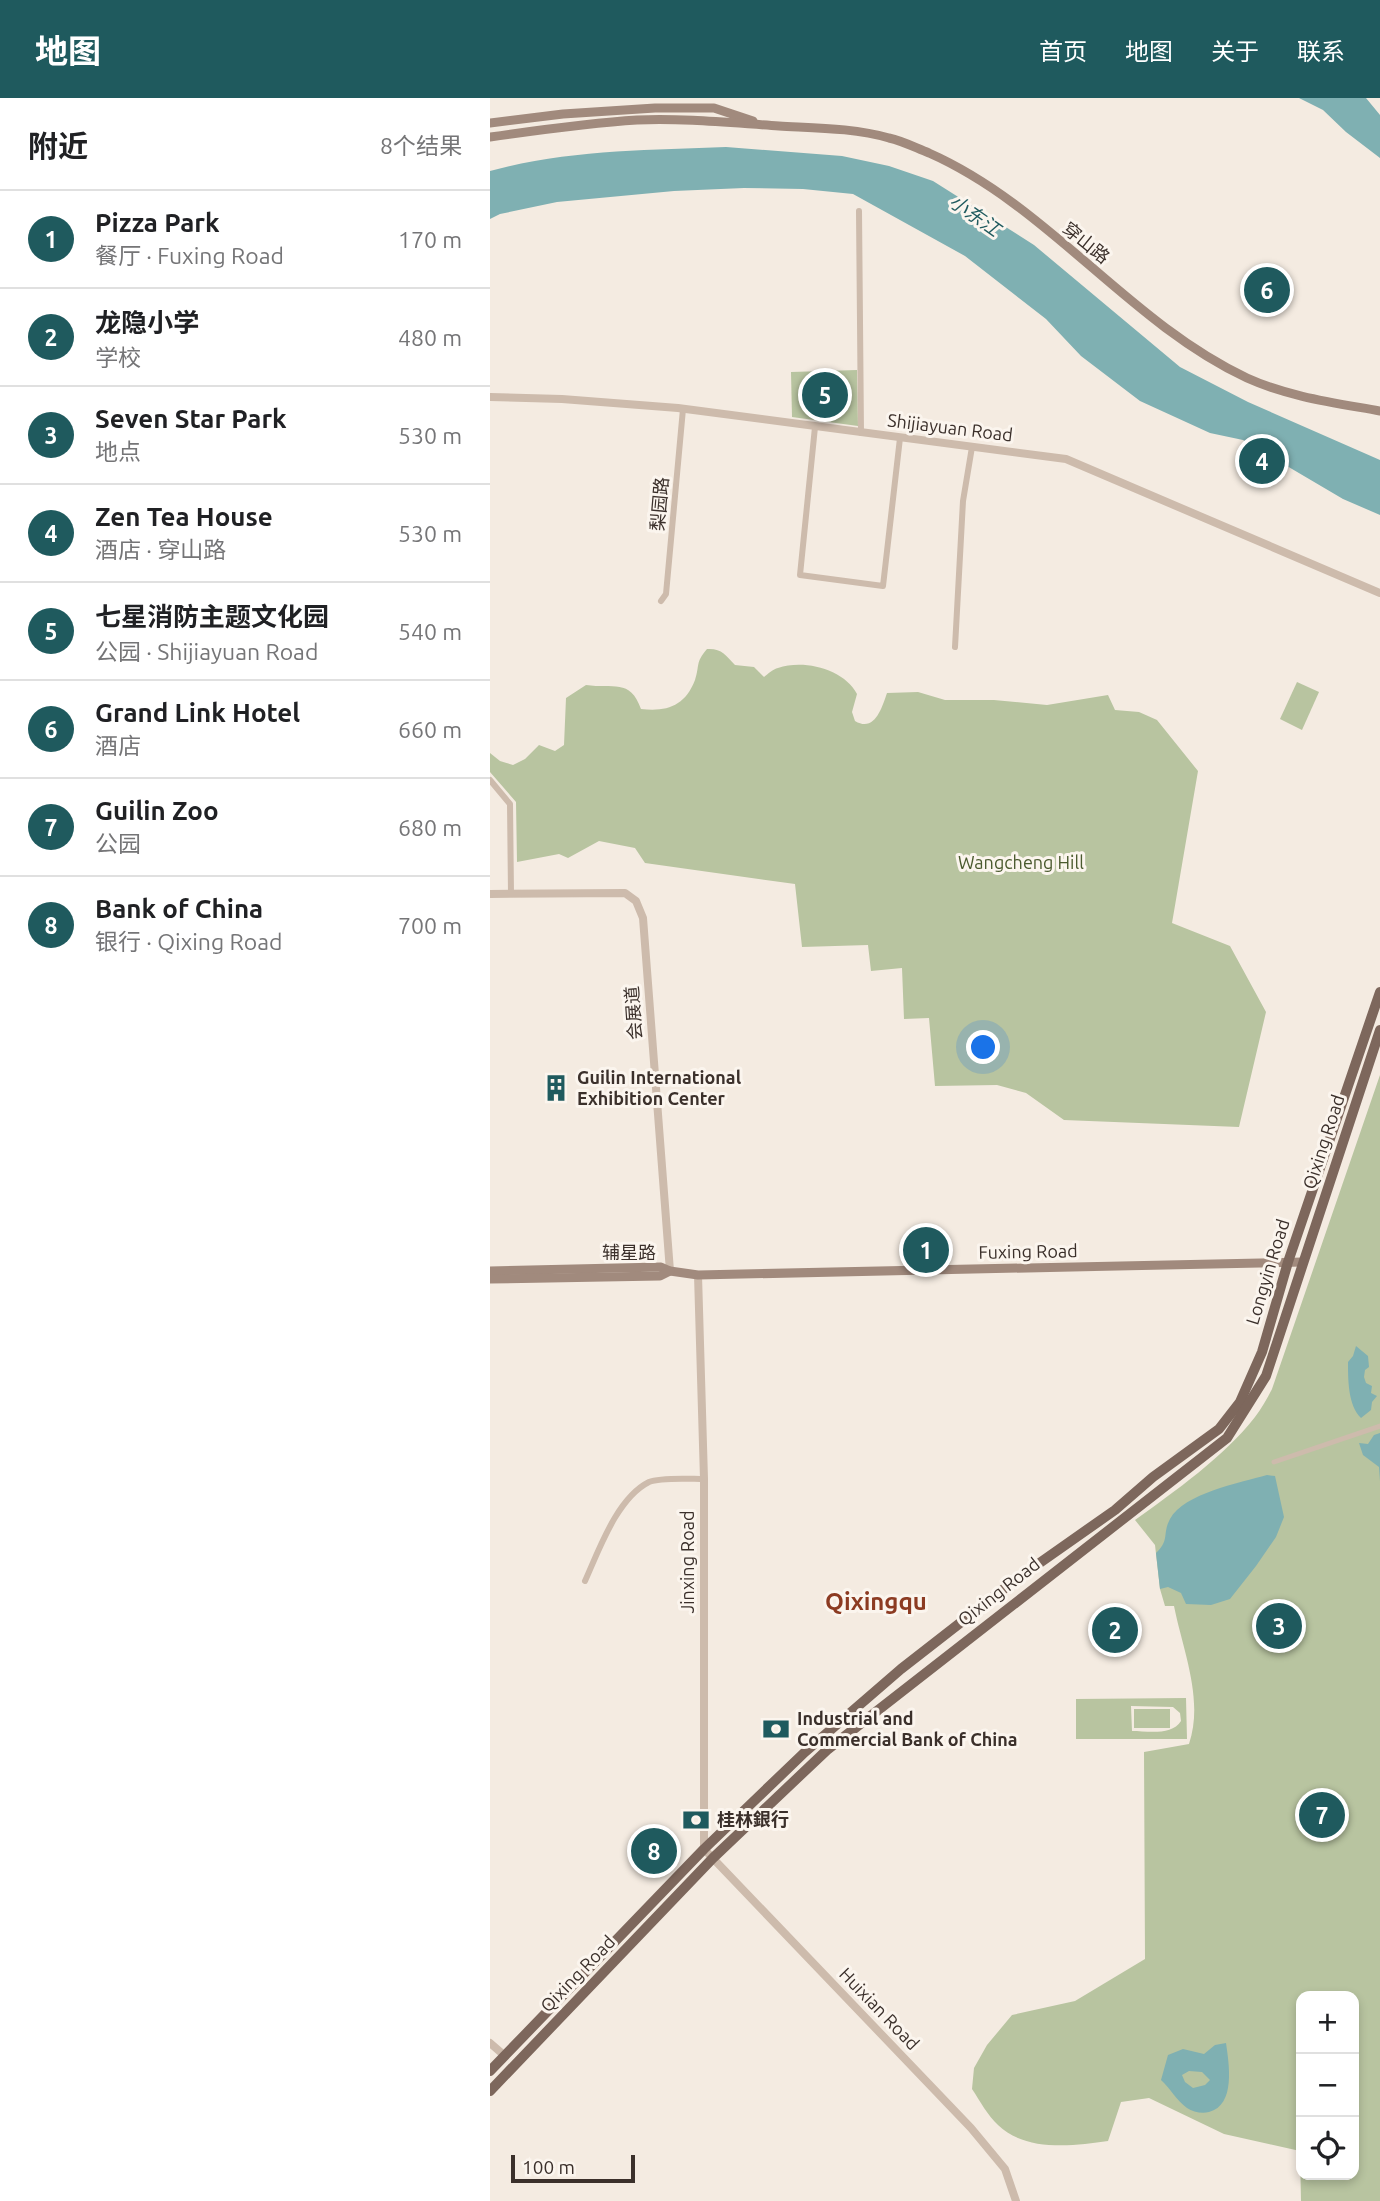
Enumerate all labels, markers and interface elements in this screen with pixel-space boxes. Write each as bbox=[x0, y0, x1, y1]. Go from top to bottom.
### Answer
text: 地图 bbox=[35, 32, 101, 69]
text: 首页 bbox=[1039, 38, 1087, 65]
text: 地图 bbox=[1125, 38, 1173, 65]
text: 关于 bbox=[1211, 38, 1259, 65]
text: 联系 bbox=[1297, 38, 1345, 65]
text: 附近 bbox=[28, 129, 88, 163]
text: 8个结果 bbox=[380, 133, 462, 158]
water label: 小东江 bbox=[945, 190, 1006, 242]
text: Pizza Park bbox=[95, 208, 220, 237]
street label: 穿山路 bbox=[1059, 217, 1114, 267]
text: 1 bbox=[45, 227, 57, 252]
text: 170 m bbox=[398, 227, 462, 252]
text: 餐厅 · Fuxing Road bbox=[95, 243, 284, 268]
pin: 6 bbox=[1244, 264, 1290, 316]
text: 龙隐小学 bbox=[95, 308, 199, 337]
text: 2 bbox=[45, 325, 57, 350]
text: 480 m bbox=[398, 325, 462, 350]
text: 学校 bbox=[95, 345, 141, 370]
pin: 5 bbox=[802, 369, 848, 421]
text: Seven Star Park bbox=[95, 404, 287, 433]
street label: Shijiayuan Road bbox=[886, 409, 1014, 445]
text: 3 bbox=[45, 423, 57, 448]
text: 530 m bbox=[398, 423, 462, 448]
pin: 4 bbox=[1239, 435, 1285, 487]
text: 地点 bbox=[95, 439, 141, 464]
street label: 梨园路 bbox=[647, 476, 671, 532]
text: Zen Tea House bbox=[95, 502, 273, 531]
text: 4 bbox=[45, 521, 57, 546]
text: 530 m bbox=[398, 521, 462, 546]
text: 酒店 · 穿山路 bbox=[95, 537, 226, 562]
text: 七星消防主题文化园 bbox=[95, 602, 329, 631]
text: 5 bbox=[45, 619, 57, 644]
text: 540 m bbox=[398, 619, 462, 644]
text: 公园 · Shijiayuan Road bbox=[95, 639, 318, 664]
text: Grand Link Hotel bbox=[95, 698, 300, 727]
text: 6 bbox=[45, 717, 57, 742]
text: 660 m bbox=[398, 717, 462, 742]
text: 酒店 bbox=[95, 733, 141, 758]
text: Guilin Zoo bbox=[95, 796, 219, 825]
text: 7 bbox=[45, 815, 57, 840]
text: 680 m bbox=[398, 815, 462, 840]
text: 公园 bbox=[95, 831, 141, 856]
park label: Wangcheng Hill bbox=[958, 852, 1084, 872]
text: Bank of China bbox=[95, 894, 263, 923]
text: 8 bbox=[45, 913, 57, 938]
text: 700 m bbox=[398, 913, 462, 938]
text: 银行 · Qixing Road bbox=[95, 929, 282, 954]
street label: 会展道 bbox=[621, 985, 645, 1041]
your location bbox=[966, 1030, 1000, 1064]
place label: Guilin International Exhibition Center bbox=[577, 1067, 742, 1108]
building icon: Guilin International Exhibition Center bbox=[541, 1073, 571, 1103]
street label: Qixing Road bbox=[1298, 1092, 1349, 1192]
street label: Longyin Road bbox=[1242, 1217, 1293, 1327]
pin: 1 bbox=[903, 1224, 949, 1276]
street label: Fuxing Road bbox=[978, 1240, 1078, 1262]
street label: 辅星路 bbox=[602, 1242, 656, 1262]
street label: Jinxing Road bbox=[677, 1510, 697, 1614]
street label: Qixing Road bbox=[954, 1553, 1044, 1630]
district label: Qixingqu bbox=[825, 1588, 927, 1615]
pin: 3 bbox=[1256, 1600, 1302, 1652]
pin: 2 bbox=[1092, 1604, 1138, 1656]
place label: Industrial and Commercial Bank of China bbox=[797, 1708, 1018, 1749]
bank icon: Industrial and Commercial Bank of China bbox=[761, 1714, 791, 1744]
pin: 7 bbox=[1299, 1789, 1345, 1841]
bank icon: 桂林銀行 bbox=[681, 1805, 711, 1835]
place label: 桂林銀行 bbox=[717, 1809, 789, 1829]
pin: 8 bbox=[631, 1825, 677, 1877]
street label: Qixing Road bbox=[536, 1931, 619, 2016]
street label: Huixian Road bbox=[836, 1963, 924, 2053]
map controls bbox=[1296, 1991, 1359, 2180]
button: + bbox=[1296, 1991, 1359, 2054]
button: − bbox=[1296, 2054, 1359, 2117]
button: locate bbox=[1296, 2117, 1359, 2180]
scale bar bbox=[511, 2152, 635, 2184]
text: 100 m bbox=[522, 2156, 575, 2178]

